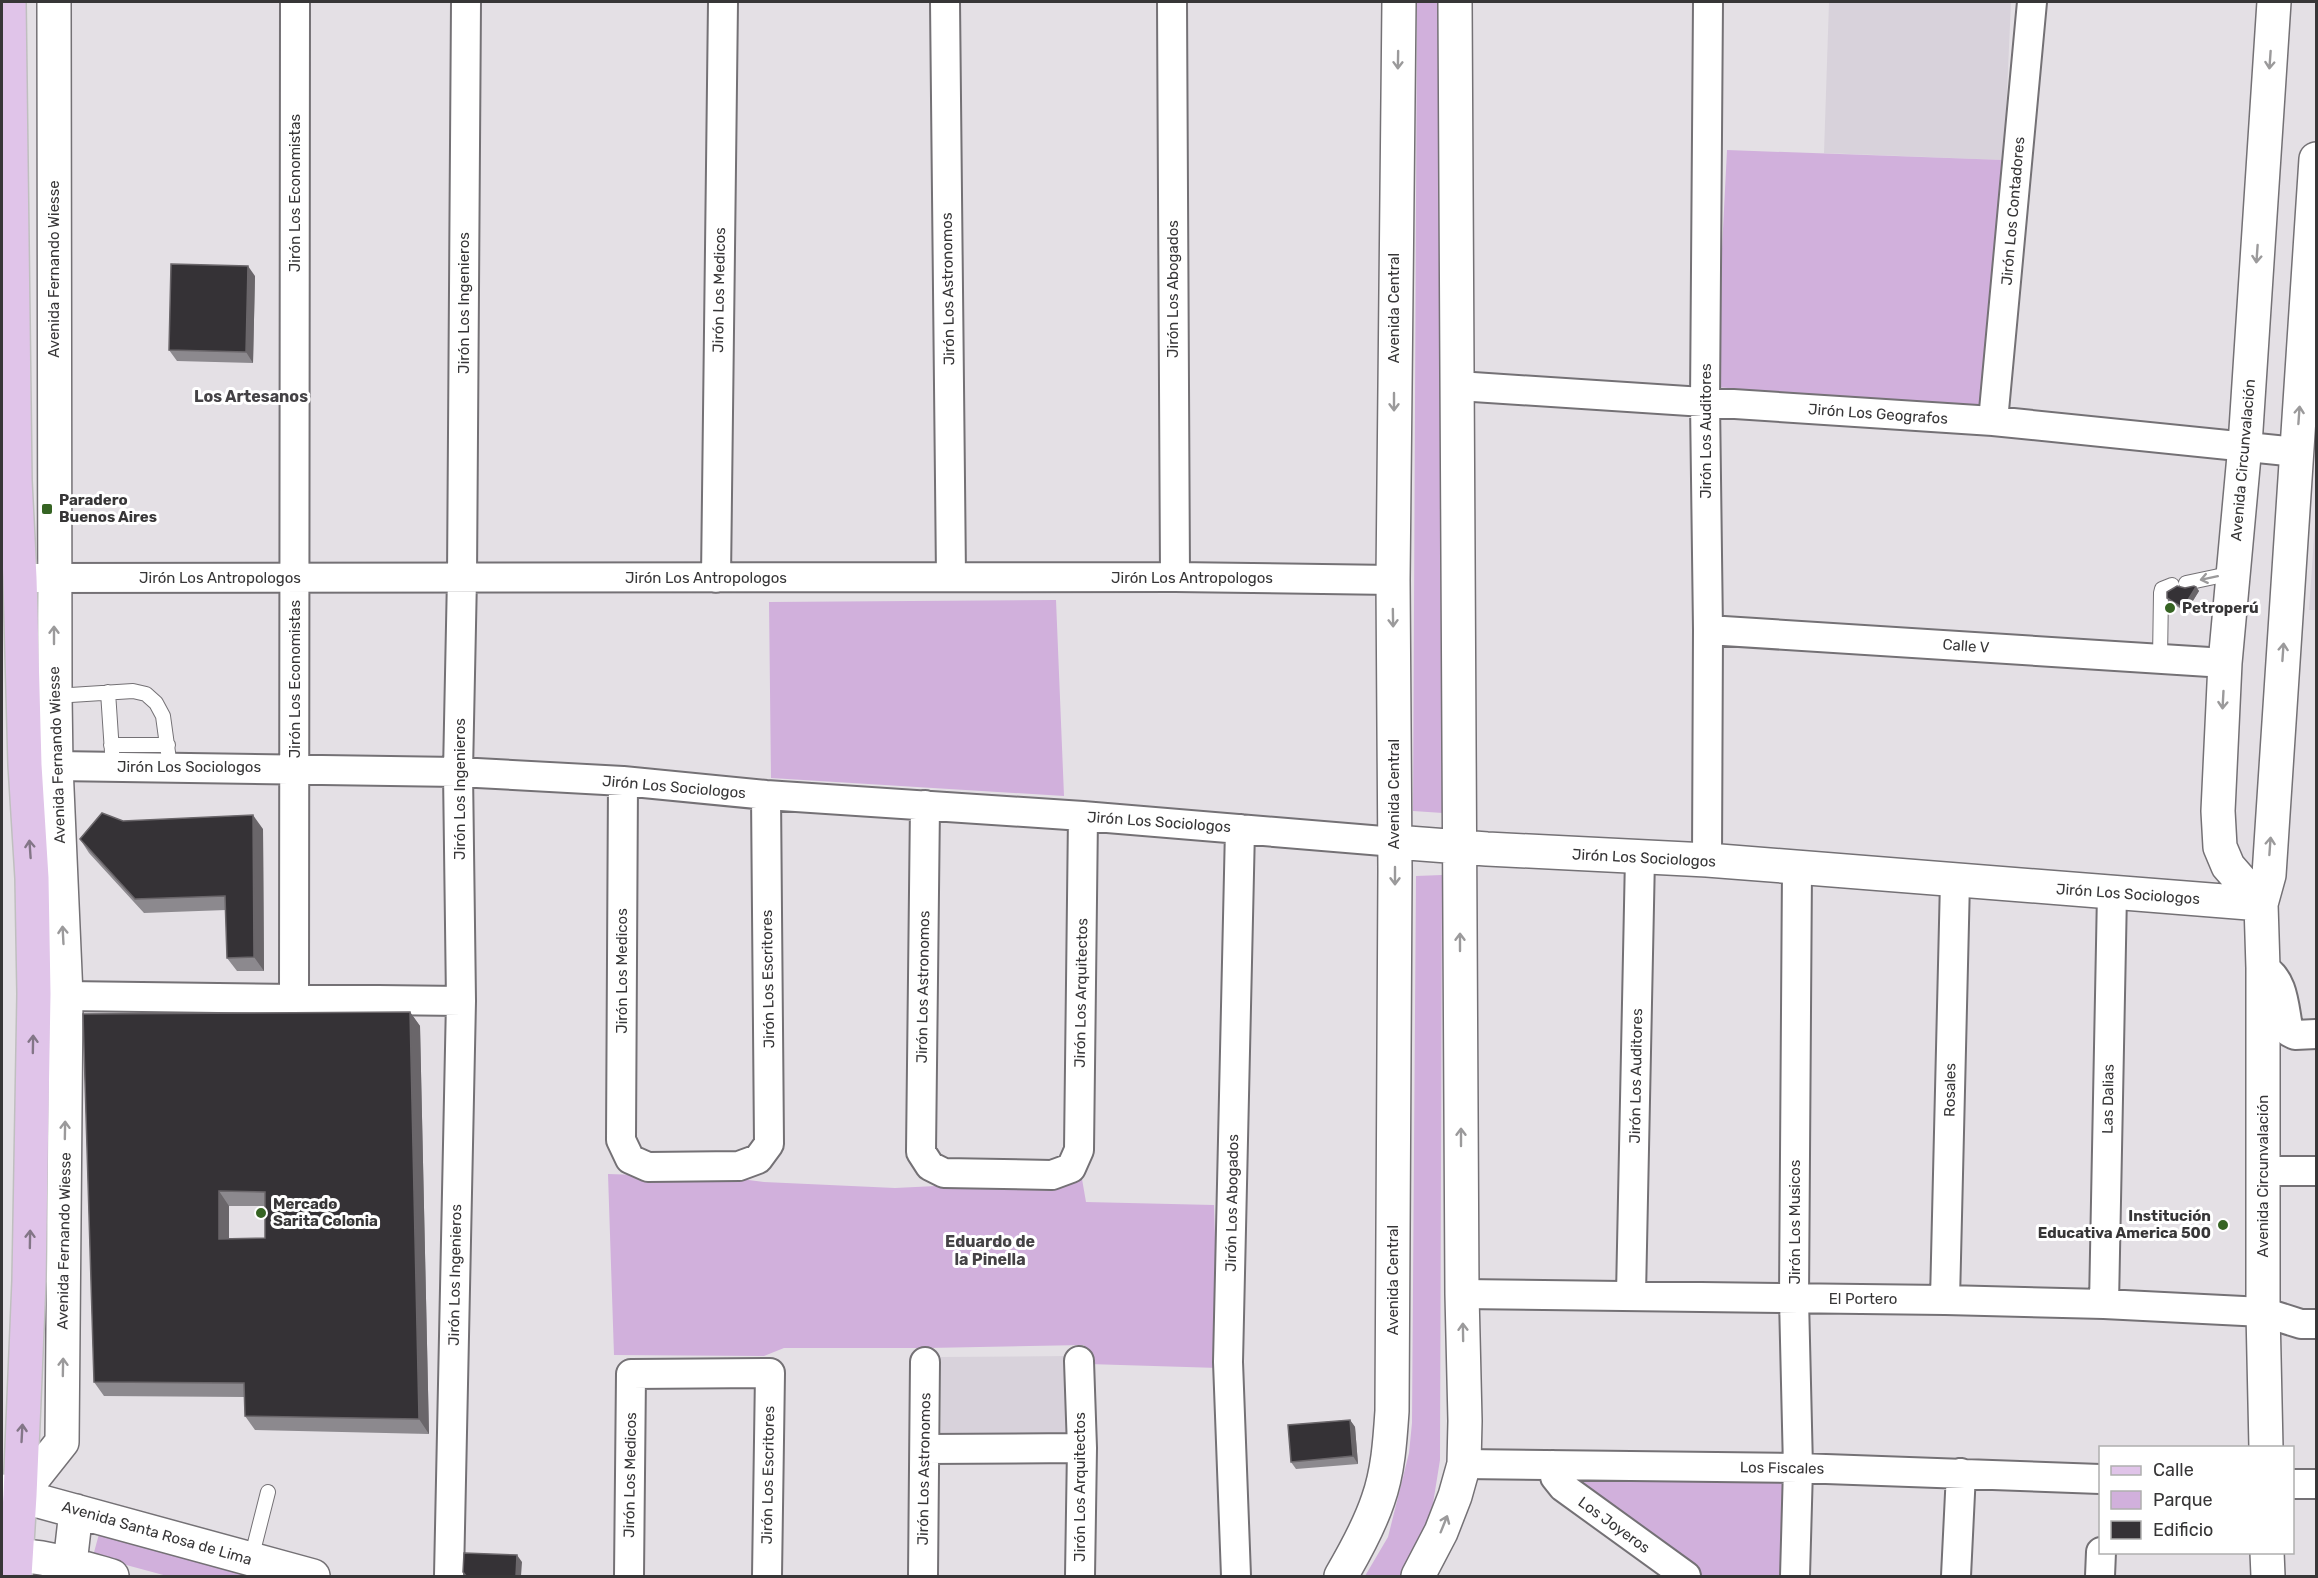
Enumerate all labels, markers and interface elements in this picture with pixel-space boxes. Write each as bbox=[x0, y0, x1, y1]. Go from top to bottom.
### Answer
one-way arrow bbox=[1392, 49, 1403, 69]
one-way arrow bbox=[2264, 49, 2275, 69]
street label: Jirón Los Economistas bbox=[286, 114, 304, 272]
street label: Jirón Los Contadores bbox=[1998, 136, 2028, 286]
street label: Avenida Fernando Wiesse bbox=[45, 180, 63, 358]
street label: Jirón Los Astronomos bbox=[938, 212, 958, 366]
street label: Jirón Los Abogados bbox=[1164, 220, 1182, 358]
street label: Jirón Los Medicos bbox=[709, 227, 729, 353]
street label: Jirón Los Ingenieros bbox=[455, 232, 473, 374]
one-way arrow bbox=[2252, 244, 2263, 264]
street label: Avenida Central bbox=[1385, 253, 1403, 363]
street label: Jirón Los Auditores bbox=[1697, 363, 1715, 499]
street label: Avenida Circunvalación bbox=[2227, 378, 2259, 542]
district label: Los Artesanos bbox=[194, 387, 308, 406]
one-way arrow bbox=[1388, 391, 1400, 411]
street label: Jirón Los Geografos bbox=[1807, 400, 1949, 428]
one-way arrow bbox=[2294, 406, 2305, 426]
place label: Paradero Buenos Aires bbox=[59, 491, 157, 526]
marker: Paradero Buenos Aires bbox=[40, 502, 54, 516]
street label: Jirón Los Antropologos bbox=[139, 569, 301, 587]
street label: Jirón Los Antropologos bbox=[625, 569, 787, 587]
street label: Jirón Los Antropologos bbox=[1111, 569, 1273, 587]
one-way arrow bbox=[2200, 573, 2220, 584]
place label: Petroperú bbox=[2182, 599, 2259, 617]
street label: Jirón Los Economistas bbox=[286, 600, 304, 758]
marker: Petroperú bbox=[2163, 601, 2177, 615]
one-way arrow bbox=[1387, 607, 1399, 627]
one-way arrow bbox=[48, 625, 60, 645]
street label: Calle V bbox=[1942, 635, 1990, 657]
one-way arrow bbox=[2278, 642, 2289, 662]
street label: Avenida Fernando Wiesse bbox=[45, 666, 69, 844]
one-way arrow bbox=[2217, 690, 2228, 710]
street label: Jirón Los Ingenieros bbox=[451, 718, 469, 860]
street label: Avenida Central bbox=[1385, 739, 1403, 849]
street label: Jirón Los Sociologos bbox=[117, 758, 261, 776]
street label: Jirón Los Sociologos bbox=[601, 772, 747, 802]
street label: Jirón Los Sociologos bbox=[1086, 808, 1232, 836]
one-way arrow bbox=[2265, 837, 2276, 857]
one-way arrow bbox=[24, 839, 35, 859]
street label: Jirón Los Sociologos bbox=[1572, 845, 1717, 871]
one-way arrow bbox=[1389, 865, 1401, 885]
street label: Jirón Los Sociologos bbox=[2055, 880, 2201, 908]
street label: Jirón Los Medicos bbox=[613, 908, 631, 1034]
street label: Jirón Los Escritores bbox=[758, 909, 778, 1049]
street label: Jirón Los Astronomos bbox=[913, 910, 933, 1064]
street label: Jirón Los Arquitectos bbox=[1071, 918, 1091, 1068]
one-way arrow bbox=[58, 925, 69, 945]
one-way arrow bbox=[1454, 933, 1466, 953]
street label: Jirón Los Auditores bbox=[1626, 1008, 1646, 1144]
one-way arrow bbox=[28, 1034, 39, 1054]
street label: Rosales bbox=[1941, 1063, 1959, 1117]
street label: Las Dalias bbox=[2098, 1064, 2118, 1134]
street label: Avenida Circunvalación bbox=[2254, 1095, 2272, 1257]
one-way arrow bbox=[59, 1120, 71, 1140]
one-way arrow bbox=[1455, 1128, 1467, 1148]
street label: Jirón Los Abogados bbox=[1222, 1134, 1242, 1272]
street label: Avenida Fernando Wiesse bbox=[53, 1152, 75, 1330]
street label: Jirón Los Musicos bbox=[1786, 1159, 1804, 1285]
place label: Mercado Sarita Colonia bbox=[273, 1195, 378, 1230]
street label: Jirón Los Ingenieros bbox=[445, 1204, 465, 1346]
marker: Mercado Sarita Colonia bbox=[254, 1206, 268, 1220]
place label: Institución Educativa America 500 bbox=[2038, 1207, 2211, 1242]
marker: Institución Educativa America 500 bbox=[2216, 1218, 2230, 1232]
street label: Avenida Central bbox=[1384, 1225, 1402, 1335]
one-way arrow bbox=[24, 1229, 36, 1249]
district label: Eduardo de la Pinella bbox=[945, 1232, 1035, 1269]
street label: El Portero bbox=[1829, 1290, 1897, 1308]
one-way arrow bbox=[1458, 1323, 1469, 1343]
one-way arrow bbox=[57, 1357, 69, 1377]
street label: Jirón Los Astronomos bbox=[914, 1392, 934, 1546]
street label: Jirón Los Escritores bbox=[758, 1405, 778, 1545]
street label: Jirón Los Medicos bbox=[620, 1412, 640, 1538]
street label: Jirón Los Arquitectos bbox=[1071, 1412, 1089, 1562]
one-way arrow bbox=[16, 1424, 27, 1444]
legend bbox=[2099, 1446, 2294, 1554]
street label: Los Fiscales bbox=[1740, 1458, 1825, 1478]
text: Calle bbox=[2153, 1459, 2194, 1481]
text: Parque bbox=[2153, 1489, 2213, 1511]
street label: Los Joyeros bbox=[1575, 1493, 1654, 1557]
street label: Avenida Santa Rosa de Lima bbox=[60, 1497, 254, 1569]
one-way arrow bbox=[1439, 1515, 1450, 1534]
text: Edificio bbox=[2153, 1519, 2213, 1541]

